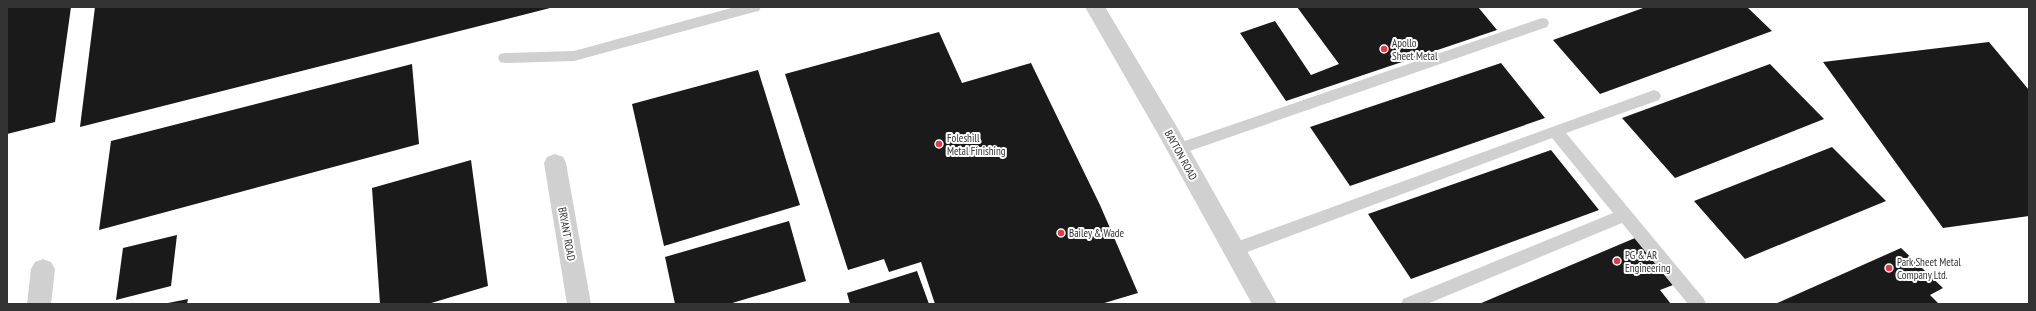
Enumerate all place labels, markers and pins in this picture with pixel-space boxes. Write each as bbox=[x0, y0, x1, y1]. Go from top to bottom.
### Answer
place label: Apollo Sheet Metal bbox=[1392, 36, 1438, 63]
marker: Apollo Sheet Metal bbox=[1379, 44, 1389, 54]
place label: Foleshill Metal Finishing bbox=[947, 131, 1006, 158]
marker: Foleshill Metal Finishing bbox=[934, 139, 944, 149]
place label: Bailey & Wade bbox=[1069, 226, 1125, 240]
marker: Bailey & Wade bbox=[1056, 228, 1066, 238]
place label: PG & AR Engineering bbox=[1625, 248, 1671, 275]
place label: Park Sheet Metal Company Ltd. bbox=[1897, 255, 1961, 282]
marker: PG & AR Engineering bbox=[1612, 256, 1622, 266]
marker: Park Sheet Metal Company Ltd. bbox=[1884, 263, 1894, 273]

